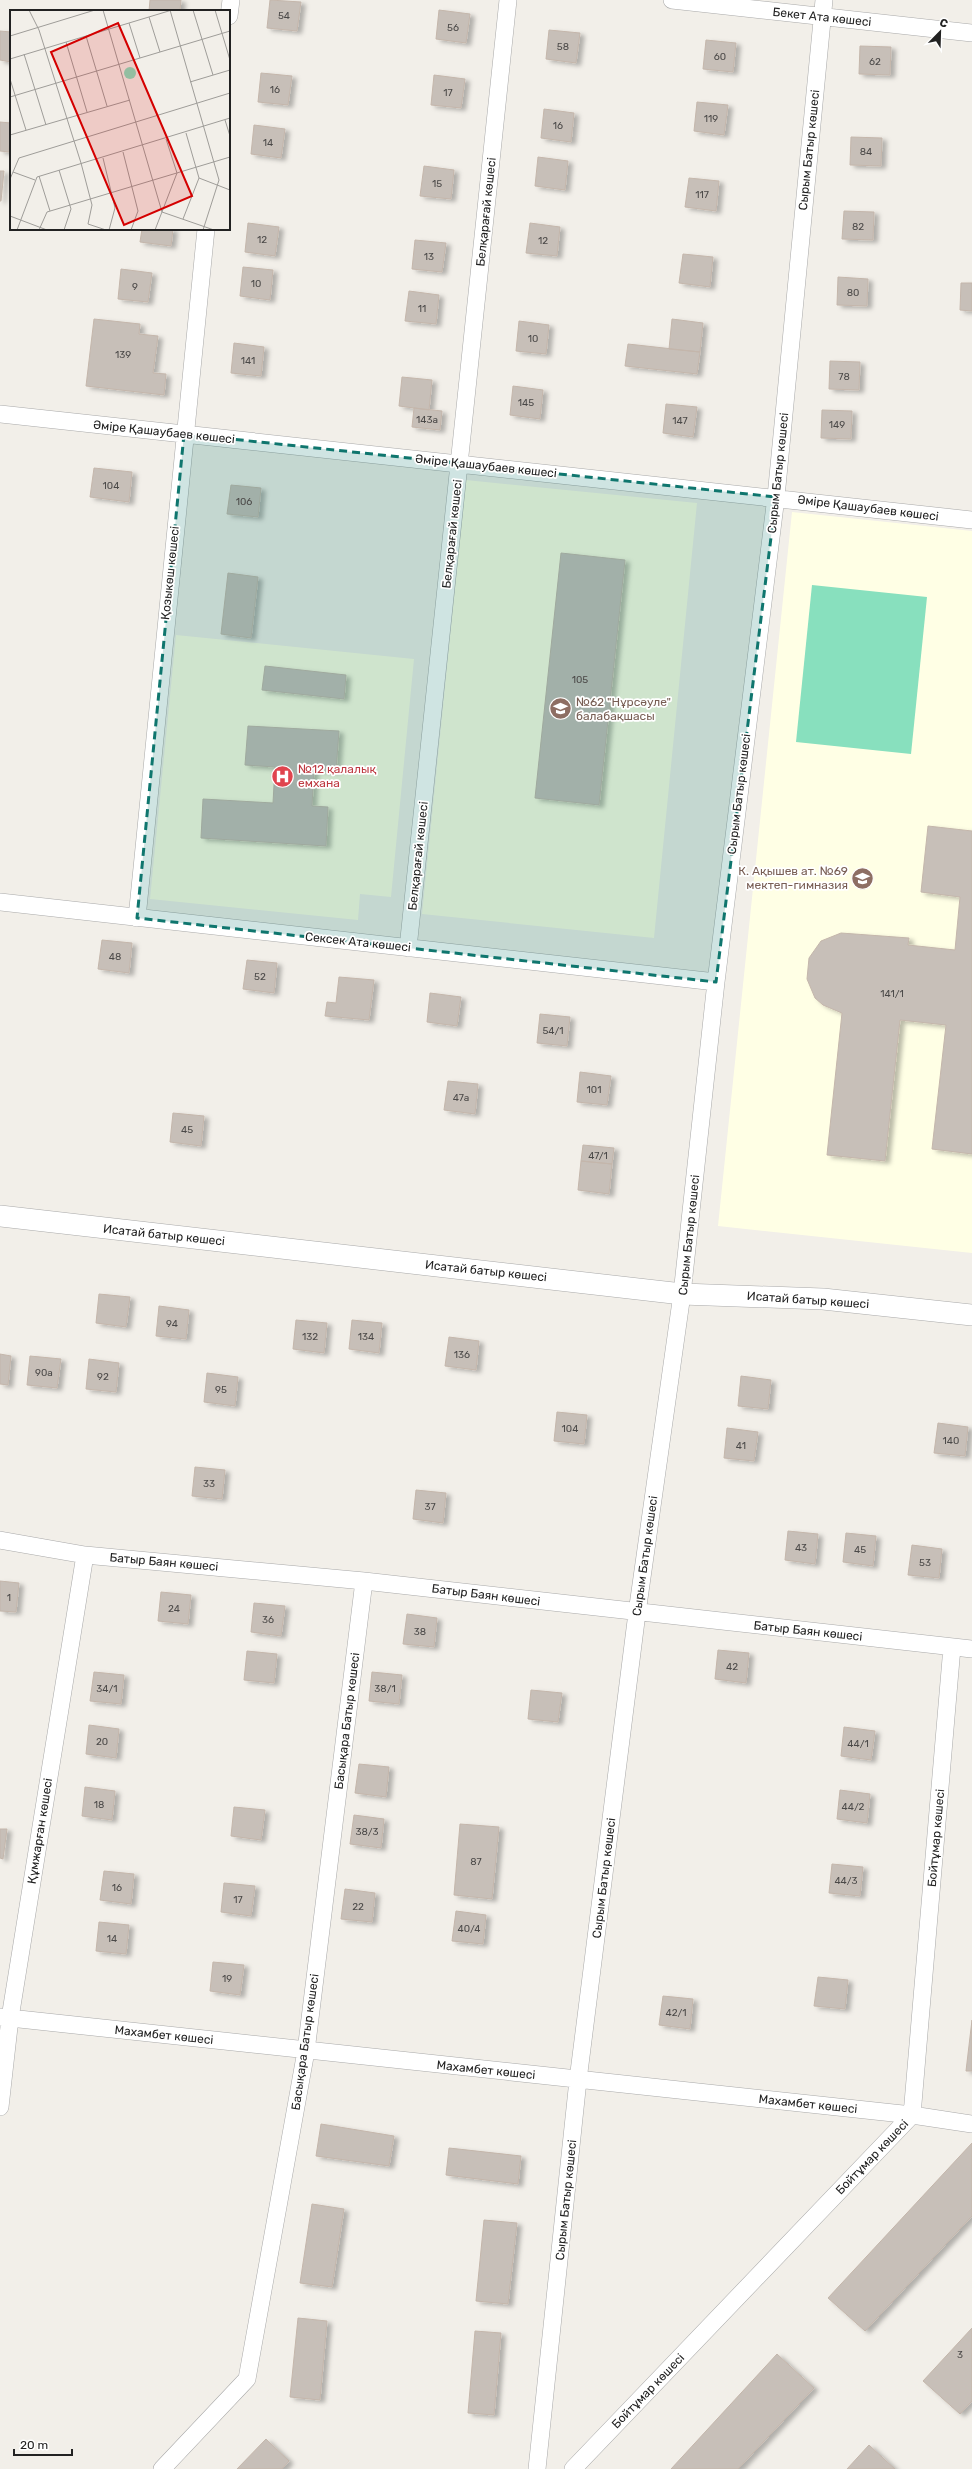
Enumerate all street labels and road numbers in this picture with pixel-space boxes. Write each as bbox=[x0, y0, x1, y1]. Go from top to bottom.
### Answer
street label: Бекет Ата көшесі bbox=[772, 5, 872, 29]
street label: Сырым Батыр көшесі bbox=[796, 89, 822, 211]
street label: Белқарағай көшесі bbox=[473, 157, 499, 267]
street label: Сырым Батыр көшесі bbox=[765, 412, 791, 534]
street label: Әміре Қашаубаев көшесі bbox=[93, 418, 236, 446]
street label: Әміре Қашаубаев көшесі bbox=[415, 452, 558, 480]
street label: Белқарағай көшесі bbox=[439, 479, 465, 589]
street label: Әміре Қашаубаев көшесі bbox=[797, 492, 940, 524]
street label: Қозыкөш көшесі bbox=[158, 525, 182, 621]
street label: Сырым Батыр көшесі bbox=[725, 733, 753, 855]
street label: Белқарағай көшесі bbox=[405, 801, 431, 911]
street label: Сексек Ата көшесі bbox=[304, 929, 412, 955]
street label: Сырым Батыр көшесі bbox=[676, 1174, 702, 1296]
street label: Исатай батыр көшесі bbox=[102, 1222, 226, 1248]
street label: Исатай батыр көшесі bbox=[424, 1258, 548, 1284]
street label: Исатай батыр көшесі bbox=[746, 1289, 870, 1311]
street label: Сырым Батыр көшесі bbox=[630, 1495, 660, 1617]
street label: Батыр Баян көшесі bbox=[109, 1550, 219, 1574]
street label: Батыр Баян көшесі bbox=[431, 1581, 541, 1609]
street label: Батыр Баян көшесі bbox=[753, 1618, 863, 1644]
street label: Басықара Батыр көшесі bbox=[332, 1652, 362, 1790]
street label: Құмжарған көшесі bbox=[25, 1777, 55, 1885]
street label: Бойтұмар көшесі bbox=[925, 1788, 947, 1888]
street label: Сырым Батыр көшесі bbox=[590, 1817, 618, 1939]
street label: Басықара Батыр көшесі bbox=[288, 1973, 322, 2111]
street label: Махамбет көшесі bbox=[114, 2023, 214, 2047]
street label: Махамбет көшесі bbox=[436, 2058, 536, 2082]
street label: Махамбет көшесі bbox=[758, 2092, 858, 2116]
street label: Бойтұмар көшесі bbox=[833, 2117, 911, 2197]
street label: Сырым Батыр көшесі bbox=[553, 2139, 579, 2261]
street label: Бойтұмар көшесі bbox=[609, 2351, 687, 2431]

